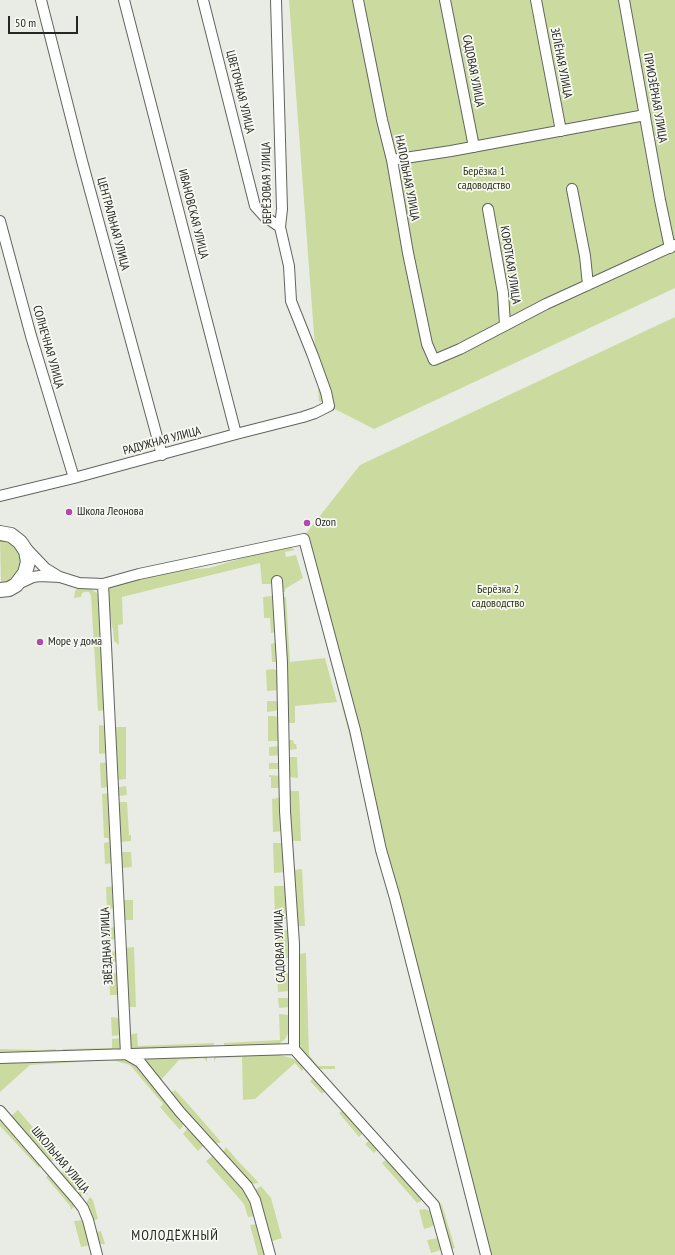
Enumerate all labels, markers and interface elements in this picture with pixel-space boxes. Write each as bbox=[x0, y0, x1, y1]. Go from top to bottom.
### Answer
scale bar bbox=[10, 8, 80, 34]
text: 50 m bbox=[15, 15, 36, 30]
street label: ЗЕЛЁНАЯ УЛИЦА bbox=[547, 26, 575, 100]
street label: САДОВАЯ УЛИЦА bbox=[459, 34, 487, 108]
street label: ЦВЕТОЧНАЯ УЛИЦА bbox=[223, 49, 257, 135]
street label: ПРИОЗЁРНАЯ УЛИЦА bbox=[640, 52, 670, 144]
street label: НАПОЛЬНАЯ УЛИЦА bbox=[392, 134, 422, 222]
street label: БЕРЁЗОВАЯ УЛИЦА bbox=[259, 142, 275, 224]
park label: Берёзка 1 садоводство bbox=[458, 165, 510, 193]
street label: ИВАНОВСКАЯ УЛИЦА bbox=[175, 168, 211, 260]
street label: ЦЕНТРАЛЬНАЯ УЛИЦА bbox=[94, 176, 132, 272]
street label: КОРОТКАЯ УЛИЦА bbox=[497, 225, 523, 305]
street label: СОЛНЕЧНАЯ УЛИЦА bbox=[29, 304, 67, 390]
street label: РАДУЖНАЯ УЛИЦА bbox=[121, 424, 203, 458]
place label: Школа Леонова bbox=[77, 505, 143, 519]
marker: Школа Леонова bbox=[64, 507, 74, 517]
place label: Ozon bbox=[315, 516, 336, 530]
marker: Ozon bbox=[302, 518, 312, 528]
park label: Берёзка 2 садоводство bbox=[472, 583, 524, 611]
place label: Море у дома bbox=[48, 635, 102, 649]
marker: Море у дома bbox=[35, 637, 45, 647]
street label: ЗВЁЗДНАЯ УЛИЦА bbox=[98, 907, 116, 985]
street label: САДОВАЯ УЛИЦА bbox=[272, 909, 288, 983]
street label: ШКОЛЬНАЯ УЛИЦА bbox=[28, 1124, 92, 1196]
district label: МОЛОДЁЖНЫЙ bbox=[131, 1228, 219, 1244]

